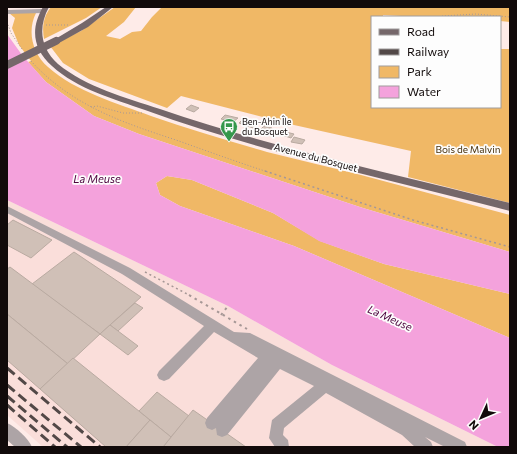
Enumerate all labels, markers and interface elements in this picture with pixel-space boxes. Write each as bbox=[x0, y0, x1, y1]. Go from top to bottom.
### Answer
legend bbox=[371, 16, 501, 108]
text: Road bbox=[407, 24, 435, 38]
text: Railway bbox=[407, 44, 449, 58]
text: Park bbox=[407, 64, 433, 78]
text: Water bbox=[407, 84, 441, 98]
place label: Ben-Ahin Île du Bosquet bbox=[242, 115, 292, 137]
bus stop icon: Ben-Ahin Île du Bosquet bbox=[219, 117, 239, 142]
street label: Avenue du Bosquet bbox=[273, 140, 359, 174]
park label: Bois de Malvin bbox=[435, 143, 501, 155]
water label: La Meuse bbox=[73, 172, 121, 185]
water label: La Meuse bbox=[366, 302, 415, 333]
north arrow bbox=[461, 398, 501, 438]
text: N bbox=[466, 418, 481, 433]

